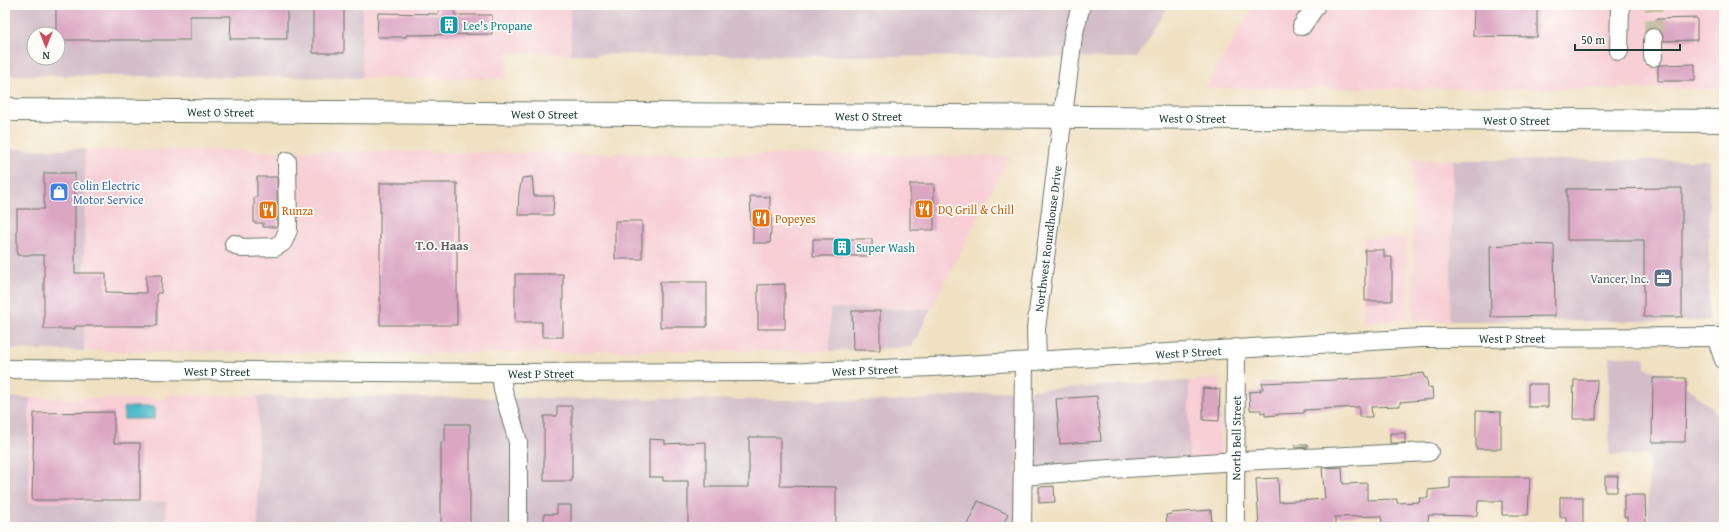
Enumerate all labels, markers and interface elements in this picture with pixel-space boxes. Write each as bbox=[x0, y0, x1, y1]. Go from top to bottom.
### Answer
building icon: Lee's Propane bbox=[438, 14, 460, 36]
place label: Lee's Propane bbox=[463, 17, 533, 34]
north arrow bbox=[26, 26, 66, 66]
scale bar bbox=[1575, 26, 1680, 52]
text: 50 m bbox=[1581, 31, 1605, 48]
text: N bbox=[42, 48, 50, 64]
street label: West O Street bbox=[187, 103, 255, 120]
street label: West O Street bbox=[511, 105, 579, 122]
street label: West O Street bbox=[835, 107, 903, 124]
street label: West O Street bbox=[1159, 109, 1227, 126]
street label: West O Street bbox=[1483, 111, 1551, 128]
street label: Northwest Roundhouse Drive bbox=[1030, 164, 1065, 313]
place label: Colin Electric Motor Service bbox=[73, 177, 144, 208]
shop icon: Colin Electric Motor Service bbox=[48, 181, 70, 203]
restaurant icon: DQ Grill & Chill bbox=[913, 198, 935, 220]
restaurant icon: Runza bbox=[257, 199, 279, 221]
place label: DQ Grill & Chill bbox=[938, 201, 1015, 218]
place label: Runza bbox=[282, 202, 313, 219]
restaurant icon: Popeyes bbox=[750, 207, 772, 229]
place label: Popeyes bbox=[775, 210, 816, 227]
district label: T.O. Haas bbox=[415, 236, 469, 255]
building icon: Super Wash bbox=[831, 236, 853, 258]
place label: Super Wash bbox=[856, 239, 915, 256]
office icon: Vancer, Inc. bbox=[1652, 267, 1674, 289]
place label: Vancer, Inc. bbox=[1590, 270, 1649, 287]
street label: West P Street bbox=[1479, 329, 1546, 346]
street label: West P Street bbox=[1155, 341, 1223, 362]
street label: West P Street bbox=[831, 360, 899, 379]
street label: West P Street bbox=[184, 362, 251, 379]
street label: West P Street bbox=[508, 364, 575, 381]
street label: North Bell Street bbox=[1227, 395, 1244, 480]

